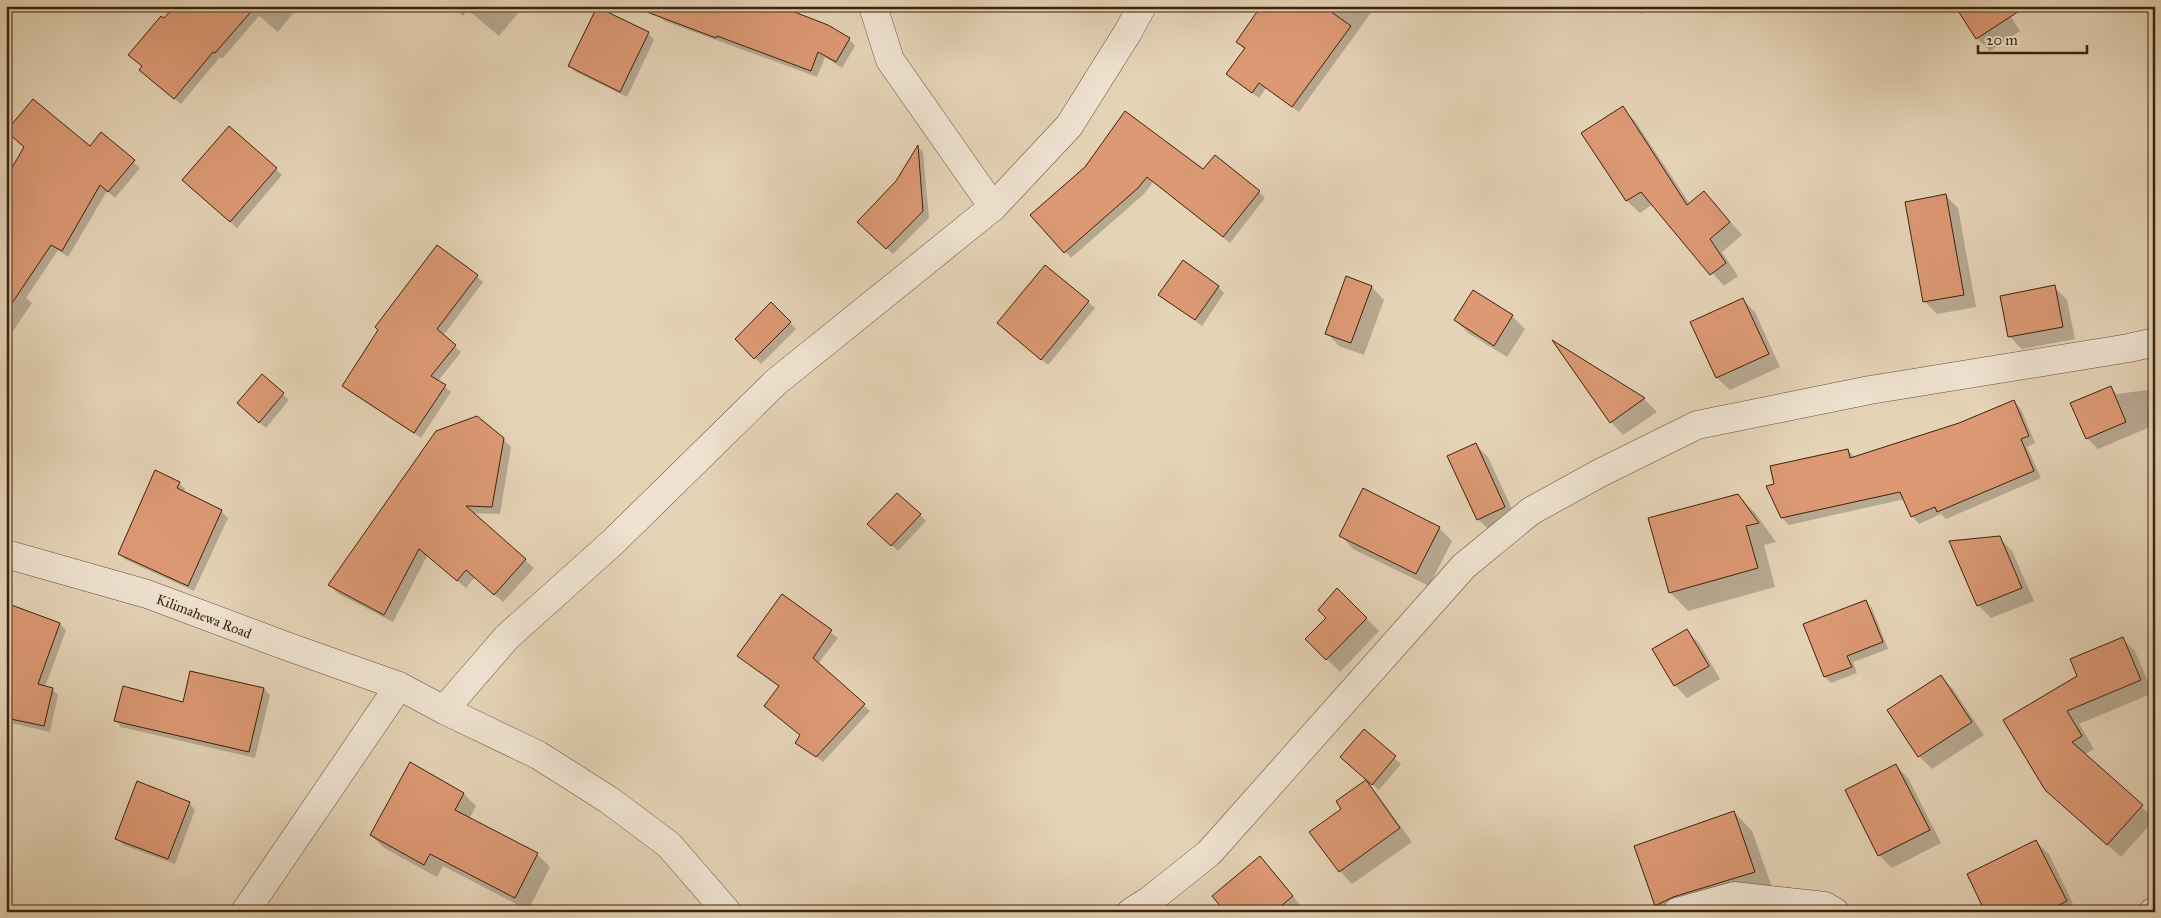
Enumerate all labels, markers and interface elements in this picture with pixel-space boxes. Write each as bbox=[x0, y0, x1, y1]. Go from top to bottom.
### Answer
scale bar bbox=[1978, 22, 2087, 54]
text: 20 m bbox=[1986, 31, 2018, 49]
street label: Kilimahewa Road bbox=[154, 591, 254, 642]

